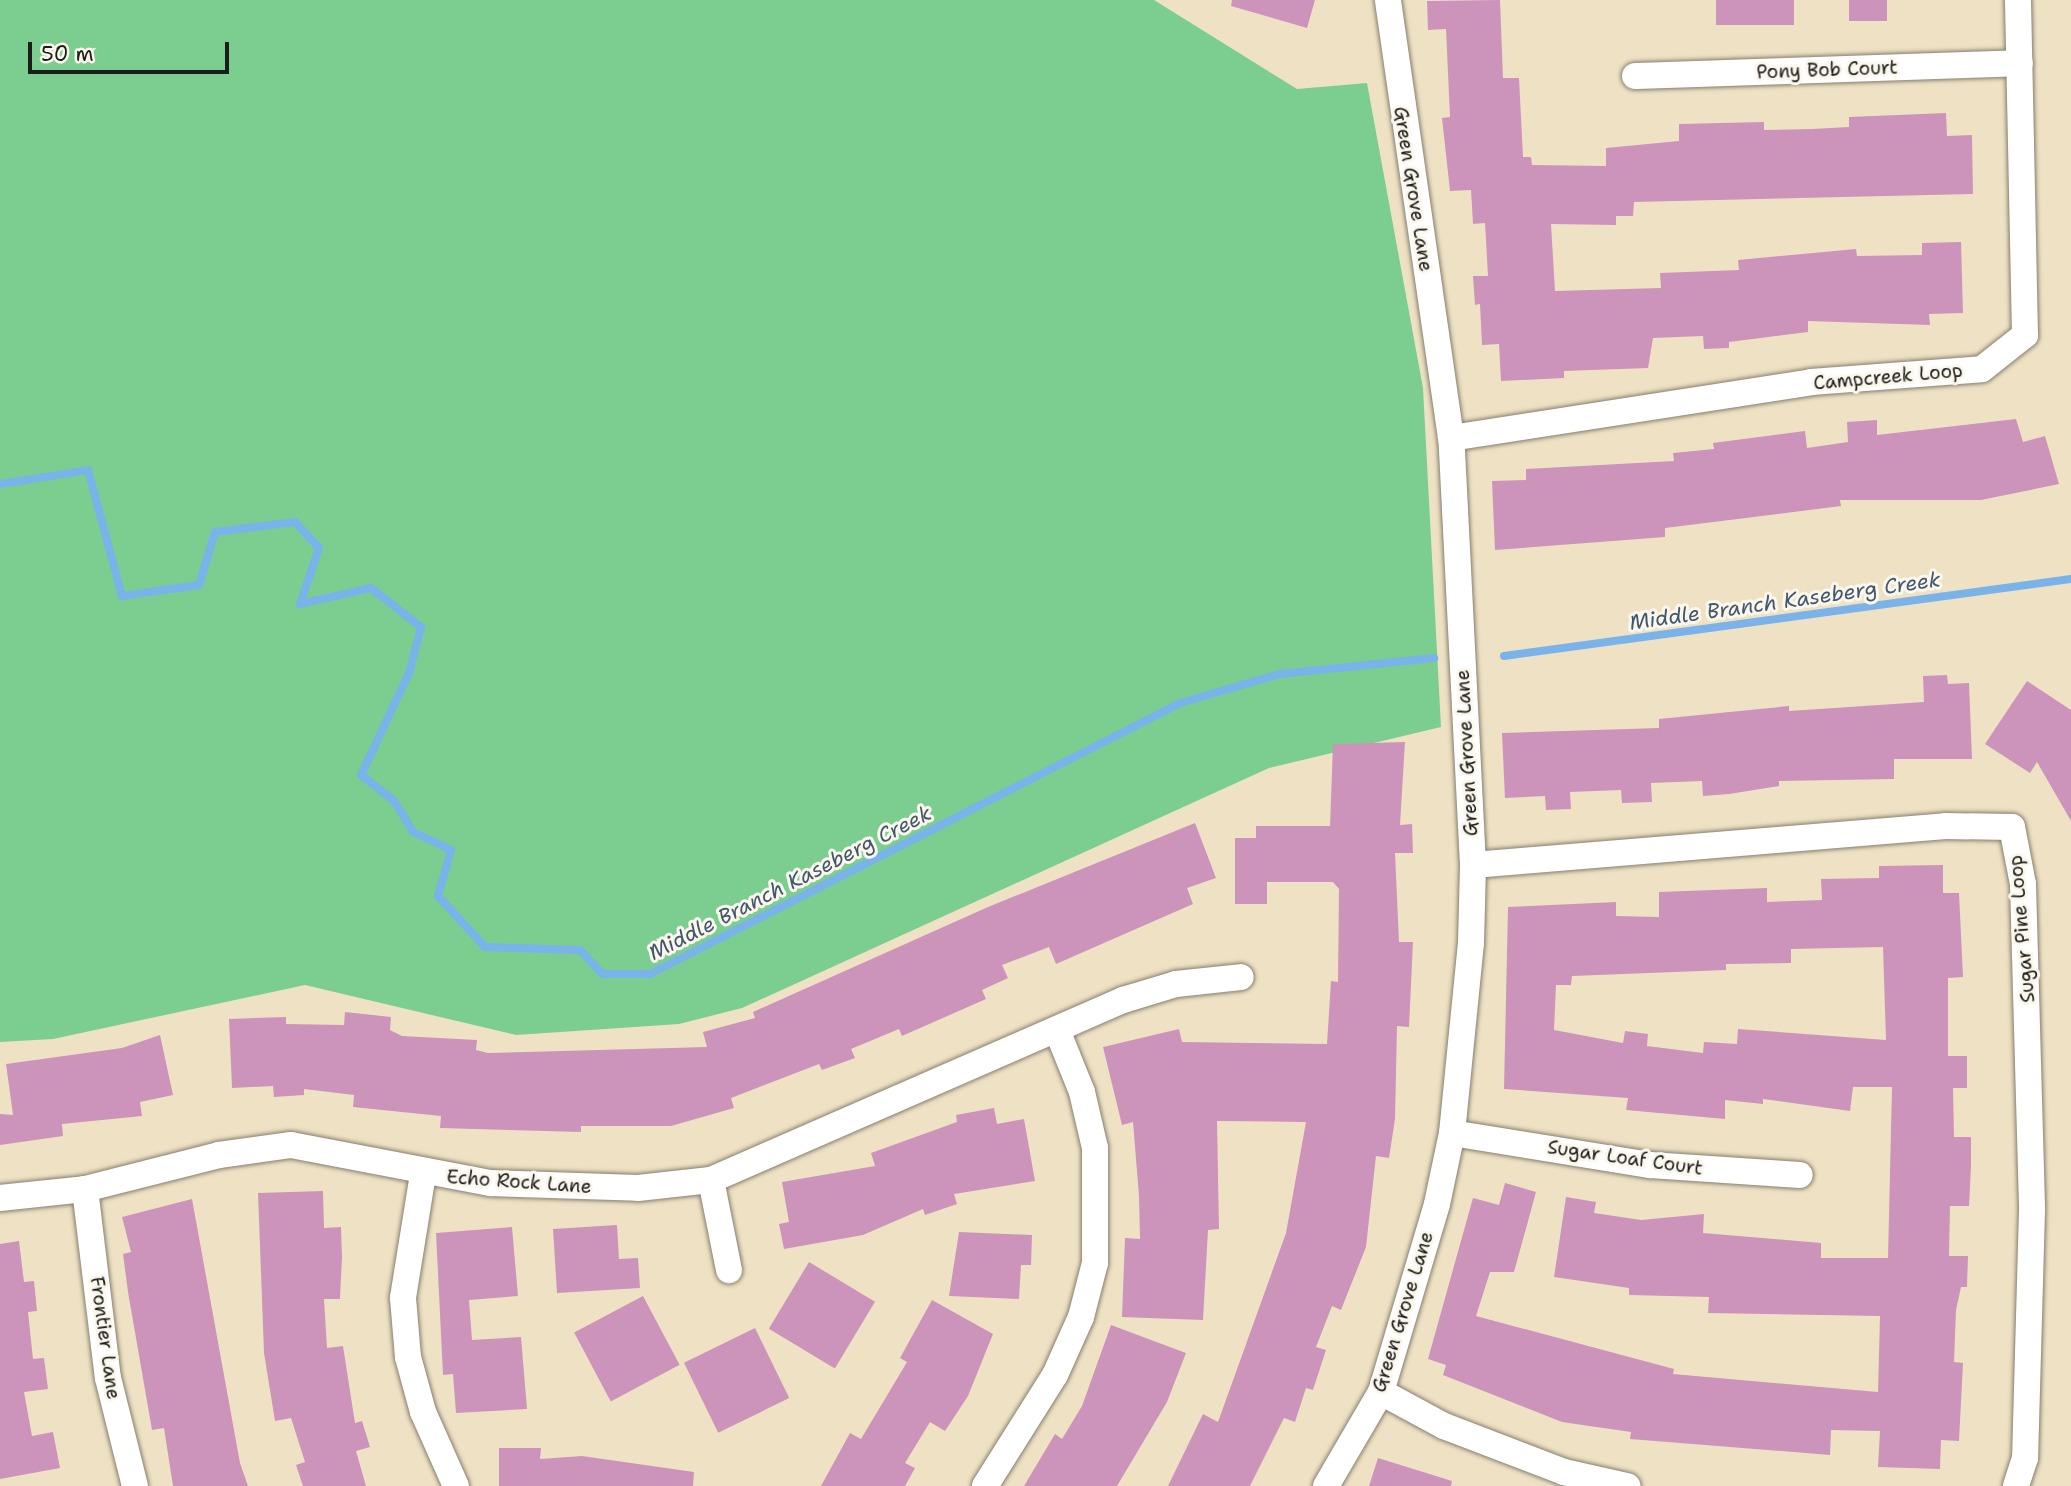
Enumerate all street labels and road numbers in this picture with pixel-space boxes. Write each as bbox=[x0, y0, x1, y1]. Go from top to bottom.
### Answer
street label: Pony Bob Court bbox=[1756, 56, 1898, 84]
street label: Green Grove Lane bbox=[1389, 105, 1437, 273]
street label: Campcreek Loop bbox=[1812, 359, 1964, 395]
street label: Green Grove Lane bbox=[1451, 669, 1483, 837]
street label: Sugar Pine Loop bbox=[2004, 854, 2040, 1004]
street label: Sugar Loaf Court bbox=[1546, 1136, 1704, 1180]
street label: Echo Rock Lane bbox=[446, 1166, 592, 1198]
street label: Green Grove Lane bbox=[1368, 1229, 1438, 1395]
street label: Frontier Lane bbox=[85, 1275, 125, 1401]

